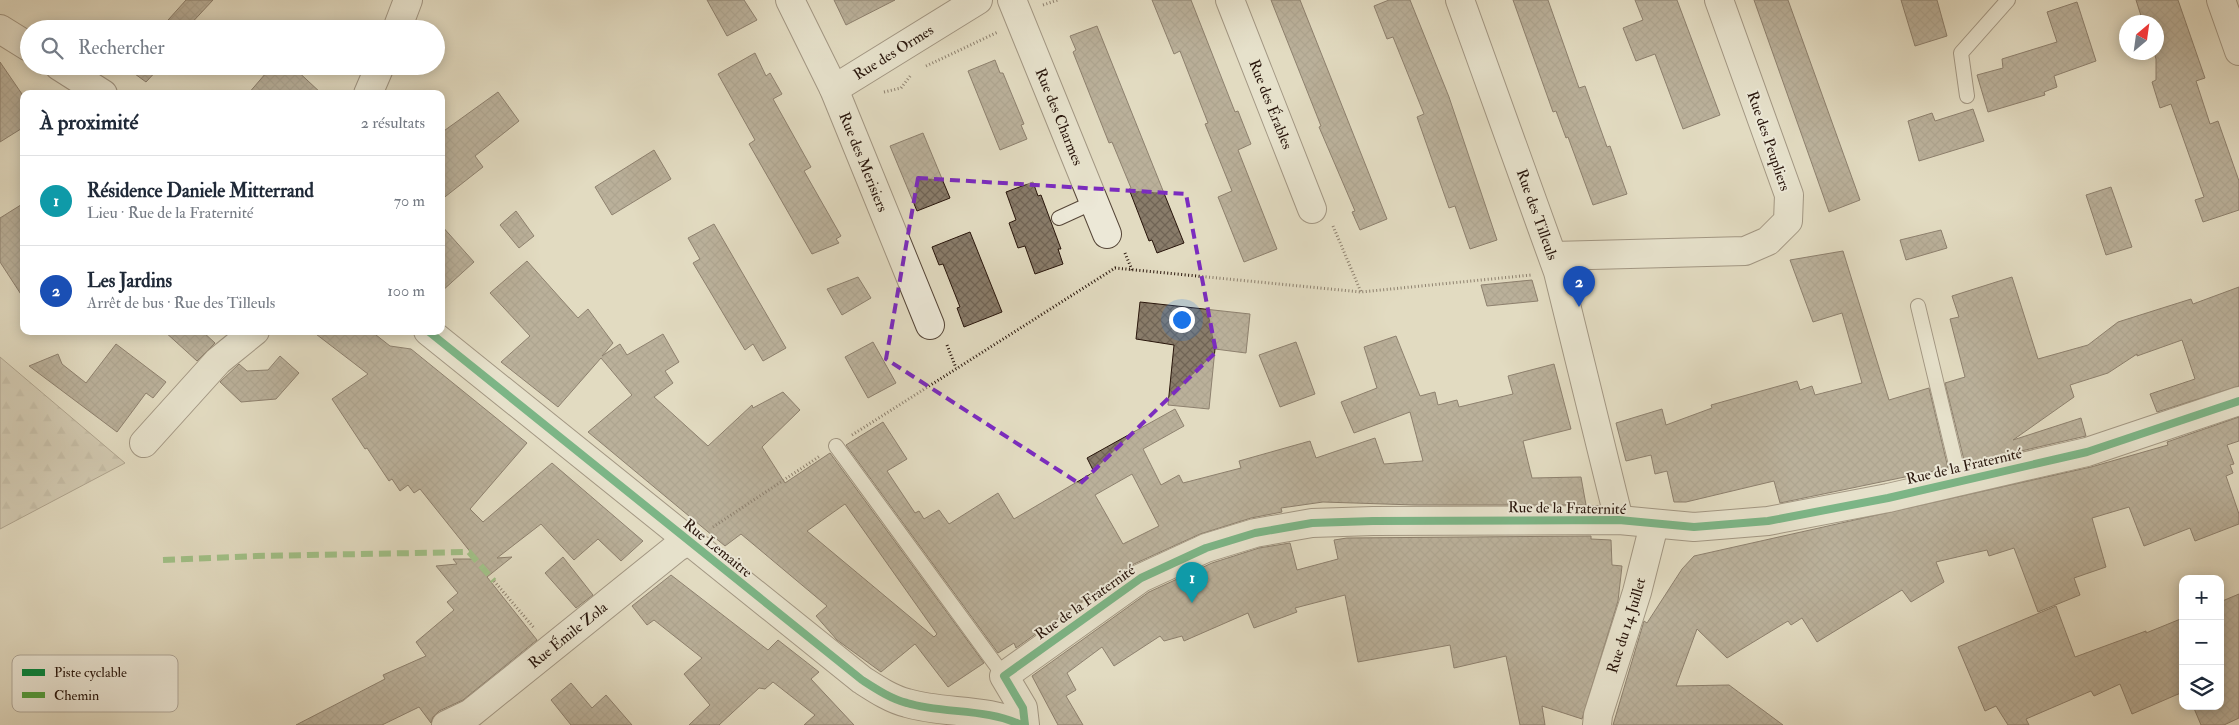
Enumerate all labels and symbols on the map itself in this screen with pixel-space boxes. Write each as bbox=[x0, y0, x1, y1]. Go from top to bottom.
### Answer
north arrow bbox=[2119, 15, 2164, 60]
street label: Rue des Ormes bbox=[850, 21, 937, 85]
street label: Rue des Érables bbox=[1244, 57, 1297, 152]
street label: Rue des Charmes bbox=[1031, 65, 1087, 168]
street label: Rue des Peupliers bbox=[1742, 89, 1795, 194]
street label: Rue des Merisiers bbox=[834, 109, 892, 215]
street label: Rue des Tilleuls bbox=[1512, 167, 1562, 263]
pin: 2 bbox=[1563, 266, 1595, 307]
your location bbox=[1169, 307, 1195, 333]
street label: Rue de la Fraternité bbox=[1904, 444, 2024, 489]
street label: Rue de la Fraternité bbox=[1508, 498, 1627, 519]
street label: Rue Lemaitre bbox=[679, 515, 756, 582]
street label: Rue de la Fraternité bbox=[1031, 560, 1140, 644]
pin: 1 bbox=[1176, 562, 1208, 603]
street label: Rue du 14 Juillet bbox=[1603, 576, 1650, 676]
street label: Rue Émile Zola bbox=[525, 597, 612, 673]
legend bbox=[12, 655, 178, 712]
text: Piste cyclable bbox=[54, 664, 127, 682]
text: Chemin bbox=[54, 687, 99, 704]

